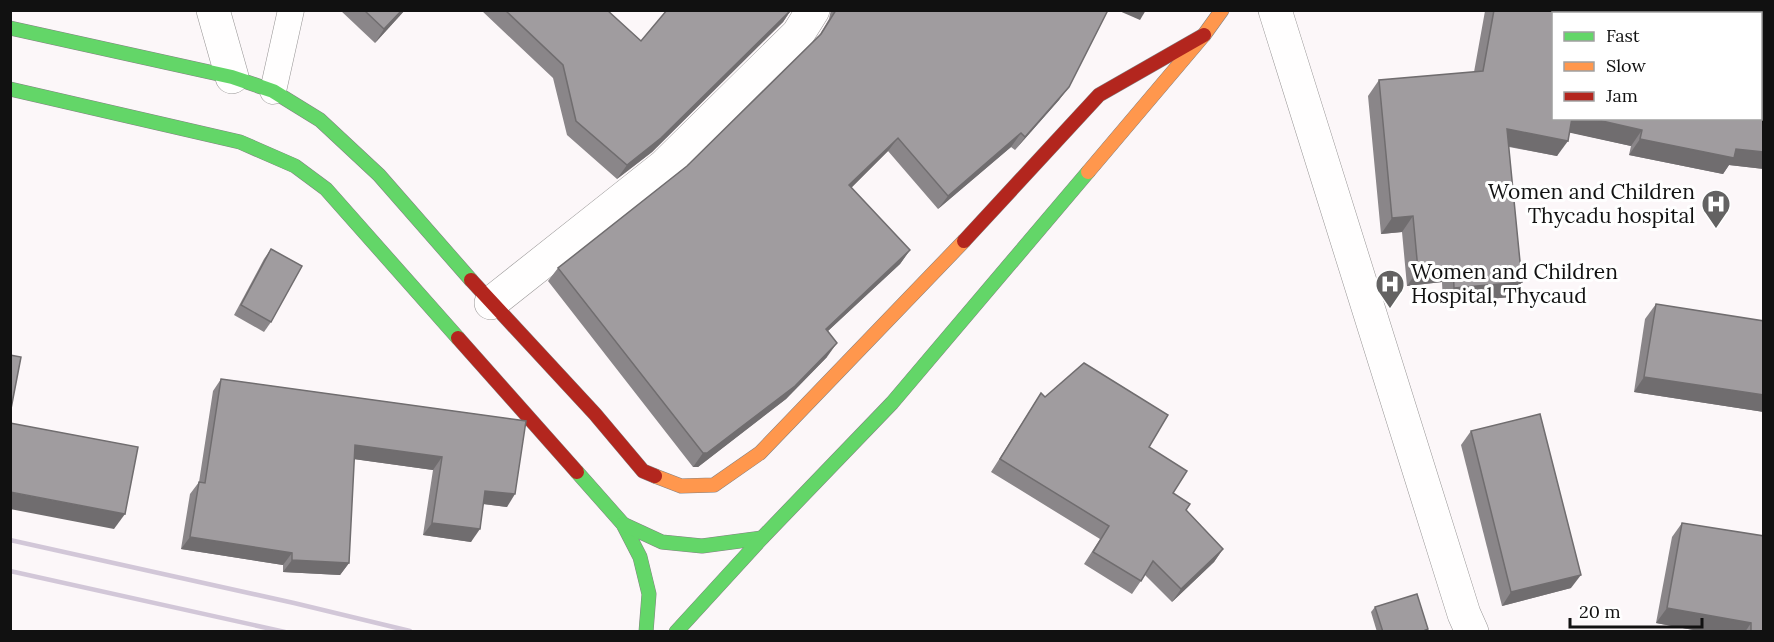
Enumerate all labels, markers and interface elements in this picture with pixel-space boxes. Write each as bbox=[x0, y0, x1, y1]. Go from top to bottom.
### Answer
legend bbox=[1552, 12, 1762, 120]
text: Fast bbox=[1606, 24, 1640, 47]
text: Slow bbox=[1606, 54, 1646, 77]
text: Jam bbox=[1605, 84, 1638, 107]
place label: Women and Children Thycadu hospital bbox=[1488, 178, 1695, 229]
hospital icon: Women and Children Thycadu hospital bbox=[1700, 188, 1732, 230]
place label: Women and Children Hospital, Thycaud bbox=[1411, 258, 1618, 309]
hospital icon: Women and Children Hospital, Thycaud bbox=[1374, 268, 1406, 310]
scale bar bbox=[1570, 591, 1702, 629]
text: 20 m bbox=[1579, 600, 1621, 623]

